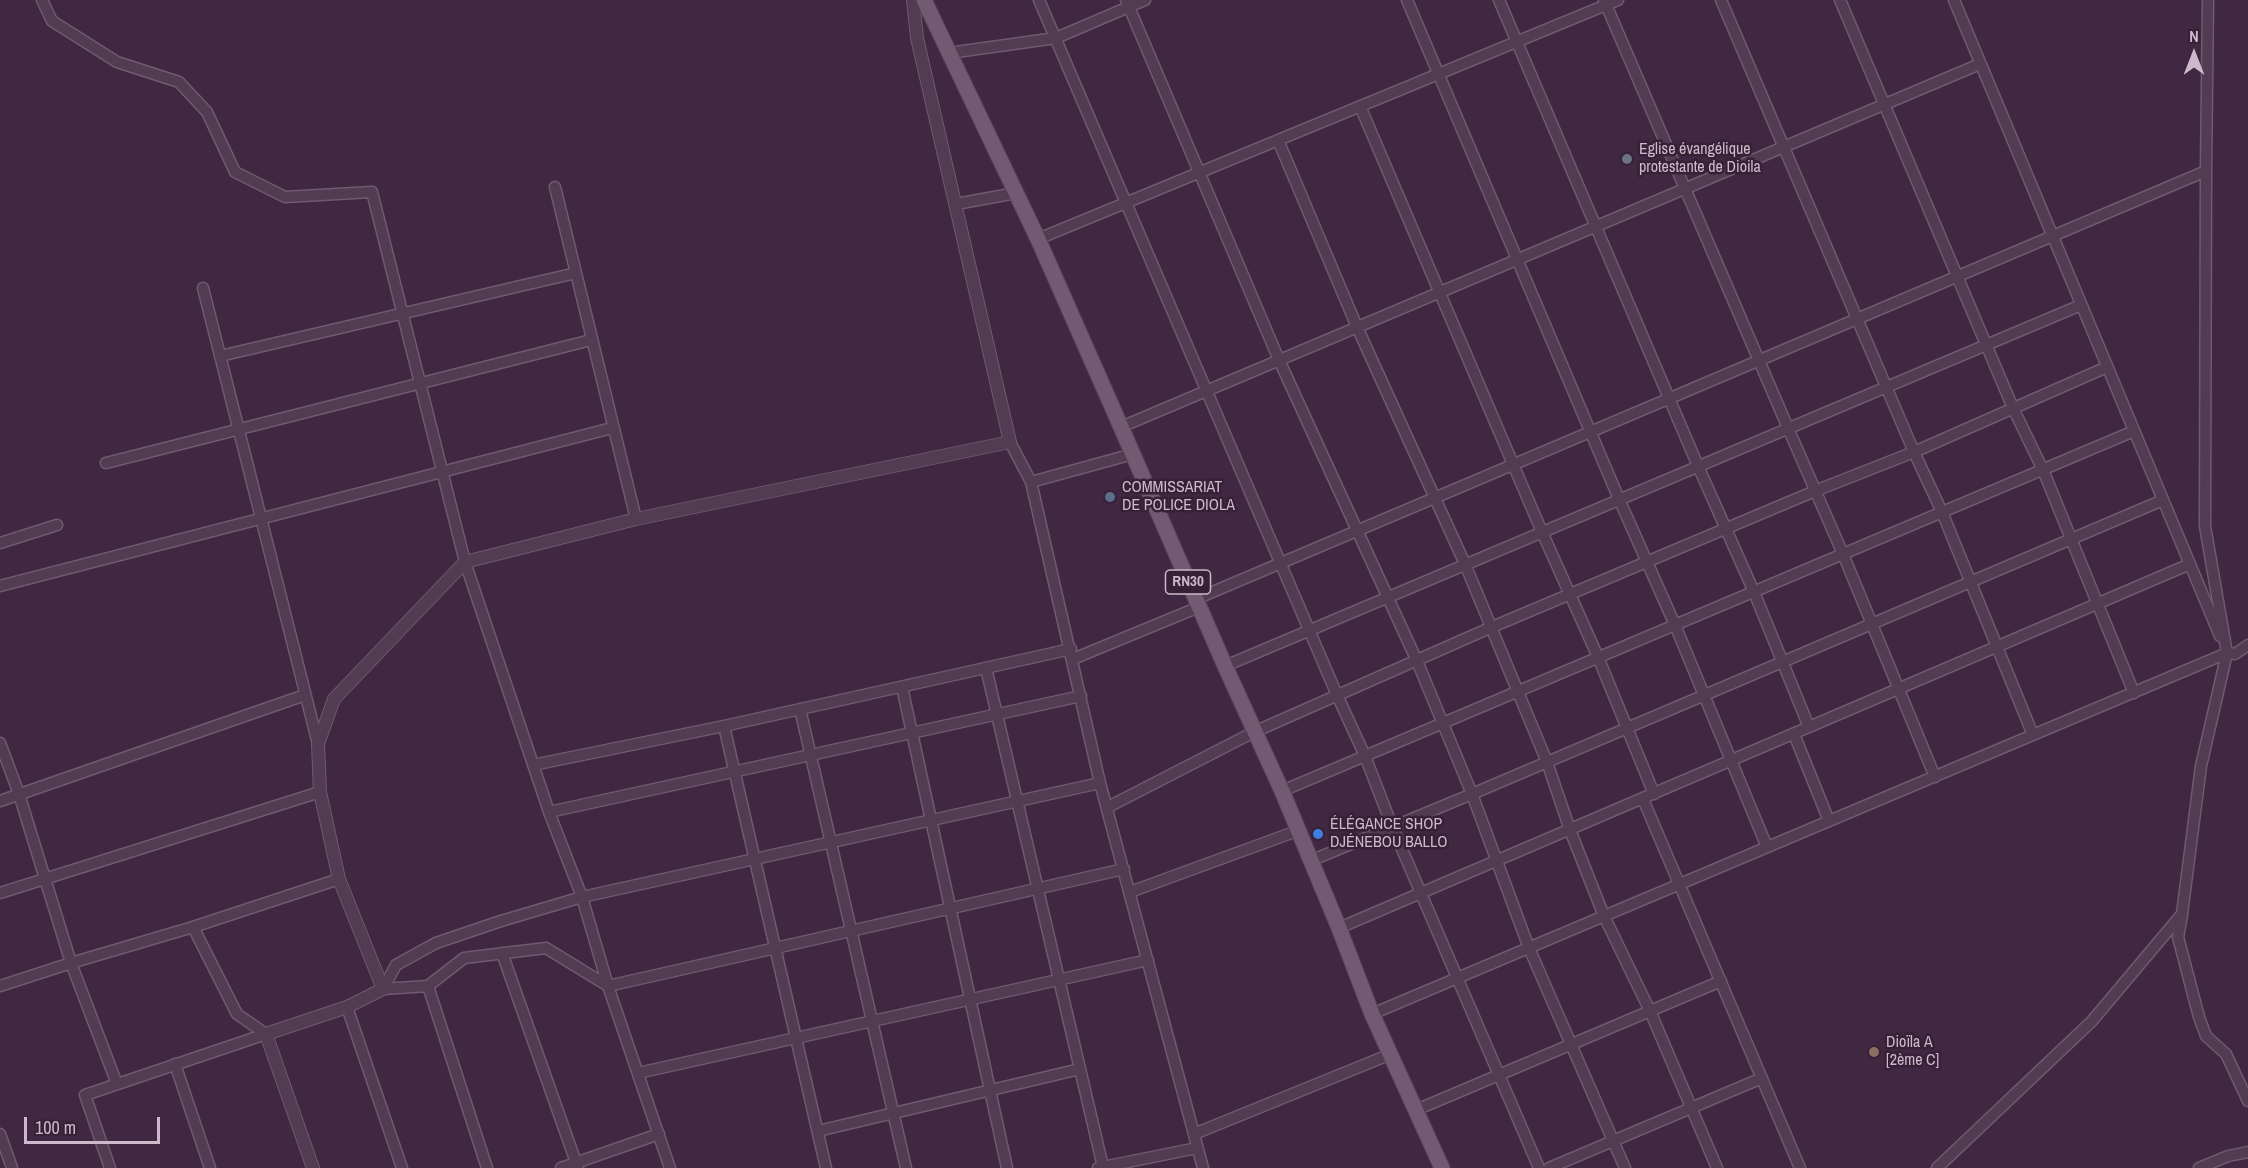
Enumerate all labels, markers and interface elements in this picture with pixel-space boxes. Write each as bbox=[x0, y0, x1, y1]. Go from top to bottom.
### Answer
north arrow bbox=[2164, 24, 2224, 84]
text: N bbox=[2189, 25, 2199, 47]
place label: Eglise évangélique protestante de Dioila bbox=[1639, 140, 1761, 178]
marker: Eglise évangélique protestante de Dioila bbox=[1620, 152, 1634, 166]
place label: COMMISSARIAT DE POLICE DIOLA bbox=[1122, 478, 1235, 516]
marker: COMMISSARIAT DE POLICE DIOLA bbox=[1103, 490, 1117, 504]
road number: RN30 bbox=[1166, 570, 1210, 594]
place label: ÉLÉGANCE SHOP DJÉNEBOU BALLO bbox=[1330, 815, 1447, 853]
marker: ÉLÉGANCE SHOP DJÉNEBOU BALLO bbox=[1311, 827, 1325, 841]
place label: Dioïla A [2ème C] bbox=[1886, 1033, 1939, 1071]
marker: Dioïla A [2ème C] bbox=[1867, 1045, 1881, 1059]
scale bar bbox=[27, 1105, 164, 1143]
text: 100 m bbox=[35, 1115, 76, 1140]

